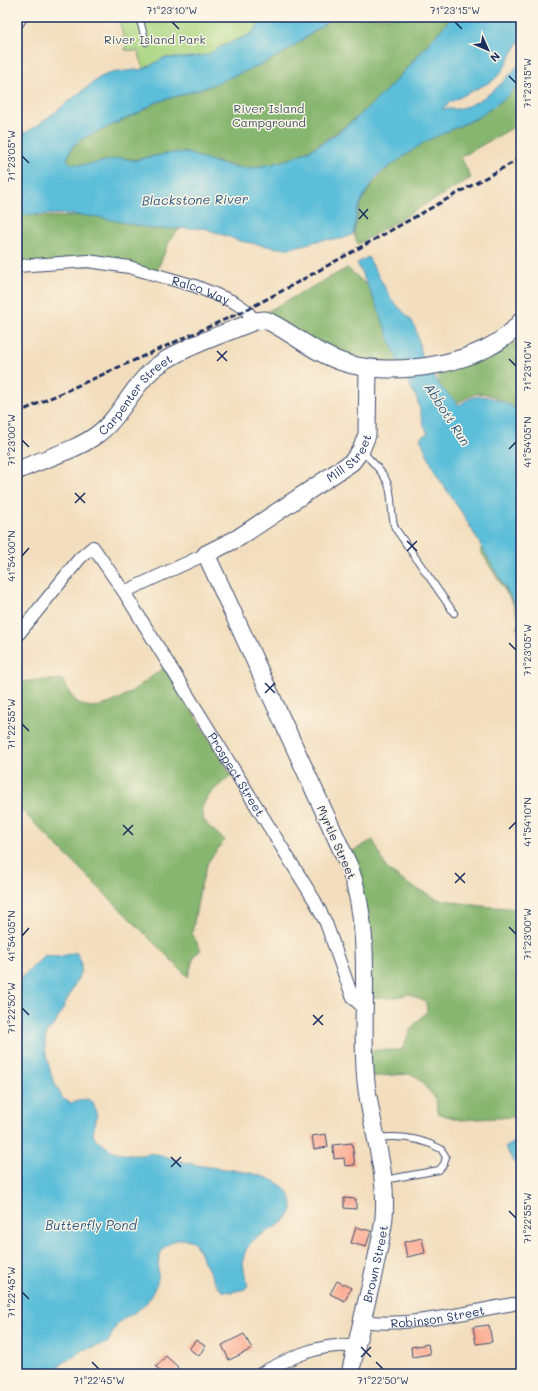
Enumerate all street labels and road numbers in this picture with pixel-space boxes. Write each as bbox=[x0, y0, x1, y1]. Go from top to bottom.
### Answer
street label: Ralco Way bbox=[170, 272, 232, 307]
street label: Carpenter Street bbox=[95, 350, 175, 438]
street label: Mill Street bbox=[323, 432, 375, 485]
street label: Prospect Street bbox=[205, 729, 268, 819]
street label: Myrtle Street bbox=[314, 802, 360, 882]
street label: Brown Street bbox=[359, 1224, 391, 1304]
street label: Robinson Street bbox=[390, 1302, 486, 1331]

